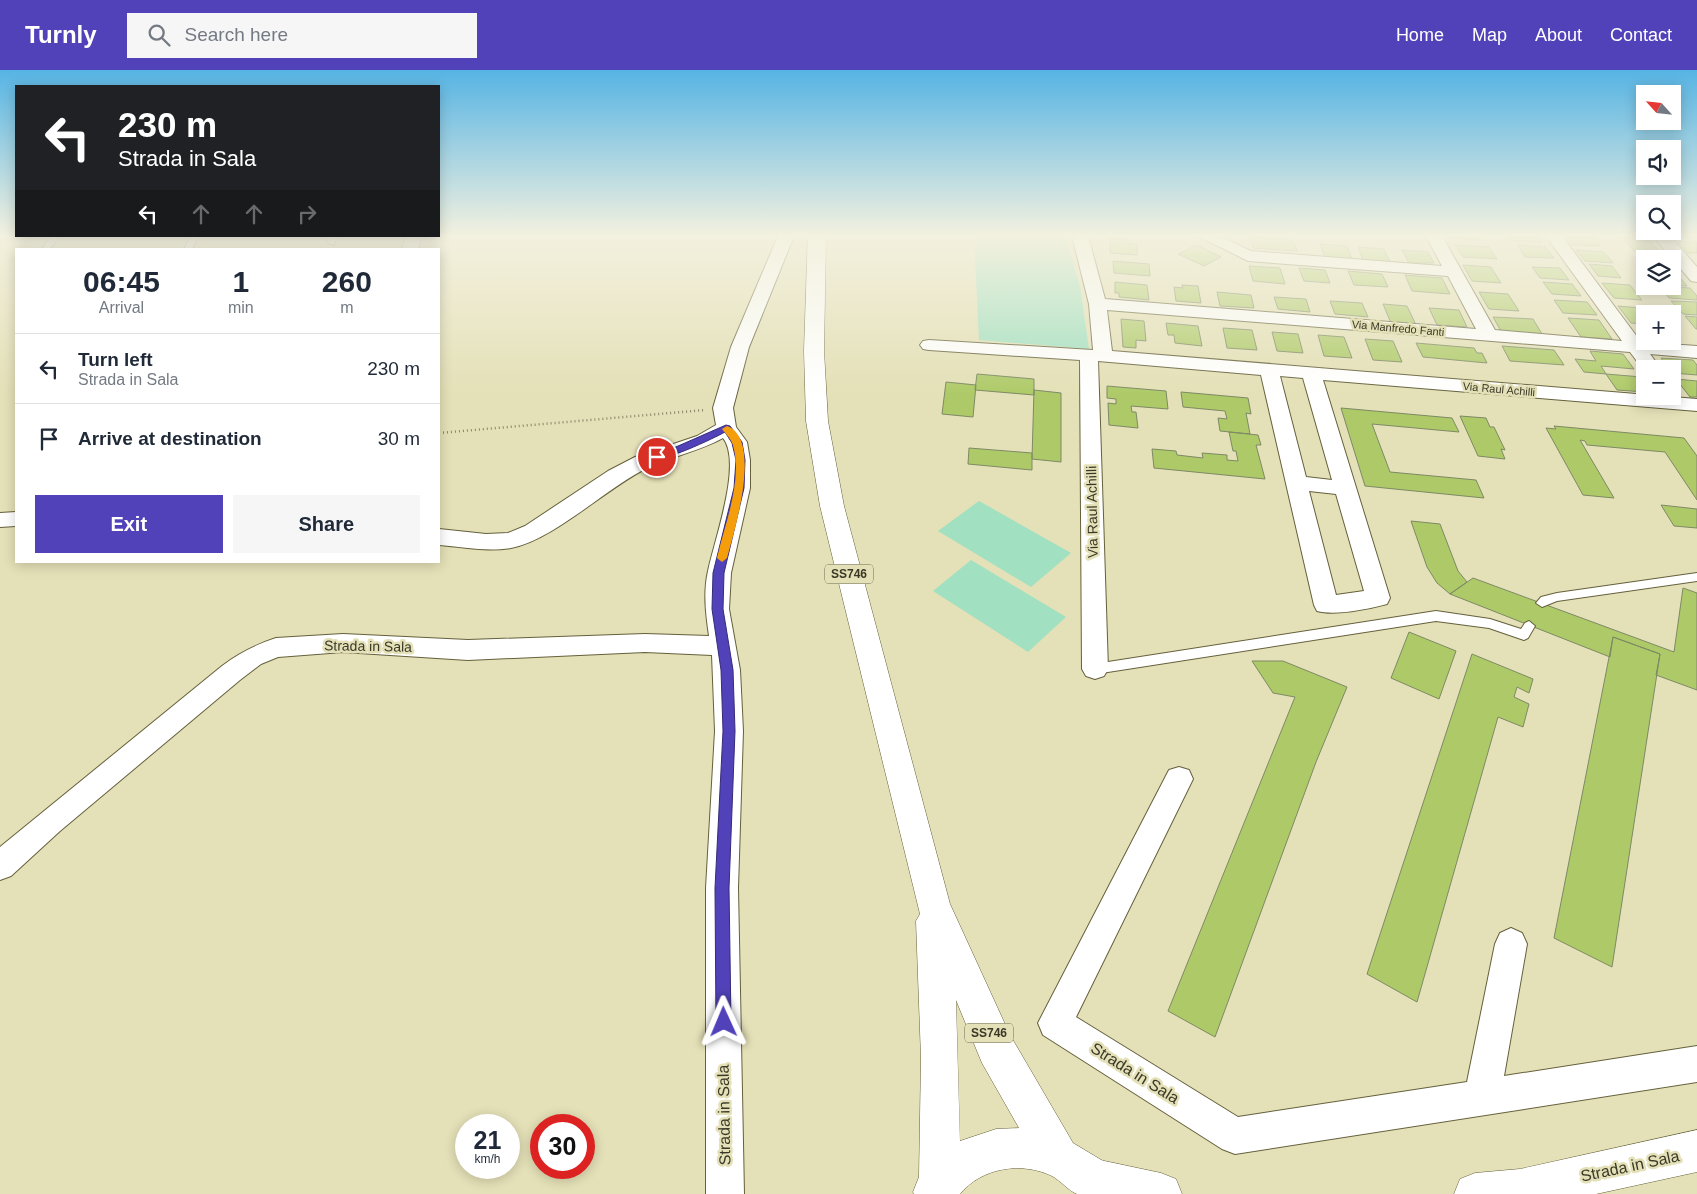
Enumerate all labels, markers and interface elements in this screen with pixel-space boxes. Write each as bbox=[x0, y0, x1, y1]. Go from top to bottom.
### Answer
search box bbox=[127, 13, 477, 58]
text: Turnly bbox=[25, 21, 97, 48]
icon: search bbox=[145, 21, 173, 49]
text: Search here bbox=[185, 24, 288, 45]
text: Home bbox=[1396, 25, 1444, 45]
text: Map bbox=[1472, 25, 1507, 45]
text: About bbox=[1535, 25, 1582, 45]
text: Contact bbox=[1610, 25, 1672, 45]
north arrow bbox=[1636, 85, 1681, 130]
map controls bbox=[1636, 85, 1681, 405]
icon: left bbox=[35, 105, 100, 170]
text: 230 m bbox=[118, 105, 217, 144]
button: sound bbox=[1636, 140, 1681, 185]
text: Strada in Sala bbox=[118, 146, 256, 171]
button: search bbox=[1636, 195, 1681, 240]
icon: left bbox=[134, 200, 162, 228]
icon: ahead bbox=[187, 200, 215, 228]
icon: ahead bbox=[240, 200, 268, 228]
icon: right bbox=[293, 200, 321, 228]
button: layers bbox=[1636, 250, 1681, 295]
text: 06:45 bbox=[83, 265, 160, 298]
text: 1 bbox=[232, 265, 249, 298]
text: 260 bbox=[322, 265, 372, 298]
text: Arrival bbox=[99, 299, 144, 316]
text: min bbox=[228, 299, 254, 316]
text: m bbox=[340, 299, 353, 316]
button: + bbox=[1636, 305, 1681, 350]
street label: Via Manfredo Fanti bbox=[1351, 318, 1445, 338]
text: Turn left bbox=[78, 349, 153, 370]
icon: left bbox=[35, 355, 63, 383]
text: 230 m bbox=[367, 358, 420, 379]
button: − bbox=[1636, 360, 1681, 405]
text: Strada in Sala bbox=[78, 371, 179, 388]
street label: Via Raul Achilli bbox=[1462, 380, 1536, 398]
icon: arrive bbox=[35, 425, 63, 453]
text: Arrive at destination bbox=[78, 428, 262, 449]
text: 30 m bbox=[378, 428, 420, 449]
pin bbox=[636, 436, 678, 478]
icon: arrive bbox=[643, 443, 671, 471]
street label: Via Raul Achilli bbox=[1083, 466, 1101, 558]
button: Exit bbox=[35, 495, 223, 553]
button: Share bbox=[233, 495, 420, 553]
road number: SS746 bbox=[825, 564, 873, 584]
street label: Strada in Sala bbox=[324, 637, 412, 655]
position arrow bbox=[697, 995, 749, 1047]
road number: SS746 bbox=[965, 1024, 1013, 1042]
street label: Strada in Sala bbox=[1088, 1039, 1182, 1107]
street label: Strada in Sala bbox=[715, 1065, 733, 1165]
speed limit sign: 30 bbox=[530, 1114, 595, 1179]
text: 21 bbox=[474, 1126, 501, 1154]
street label: Strada in Sala bbox=[1579, 1147, 1681, 1185]
text: km/h bbox=[474, 1152, 501, 1166]

